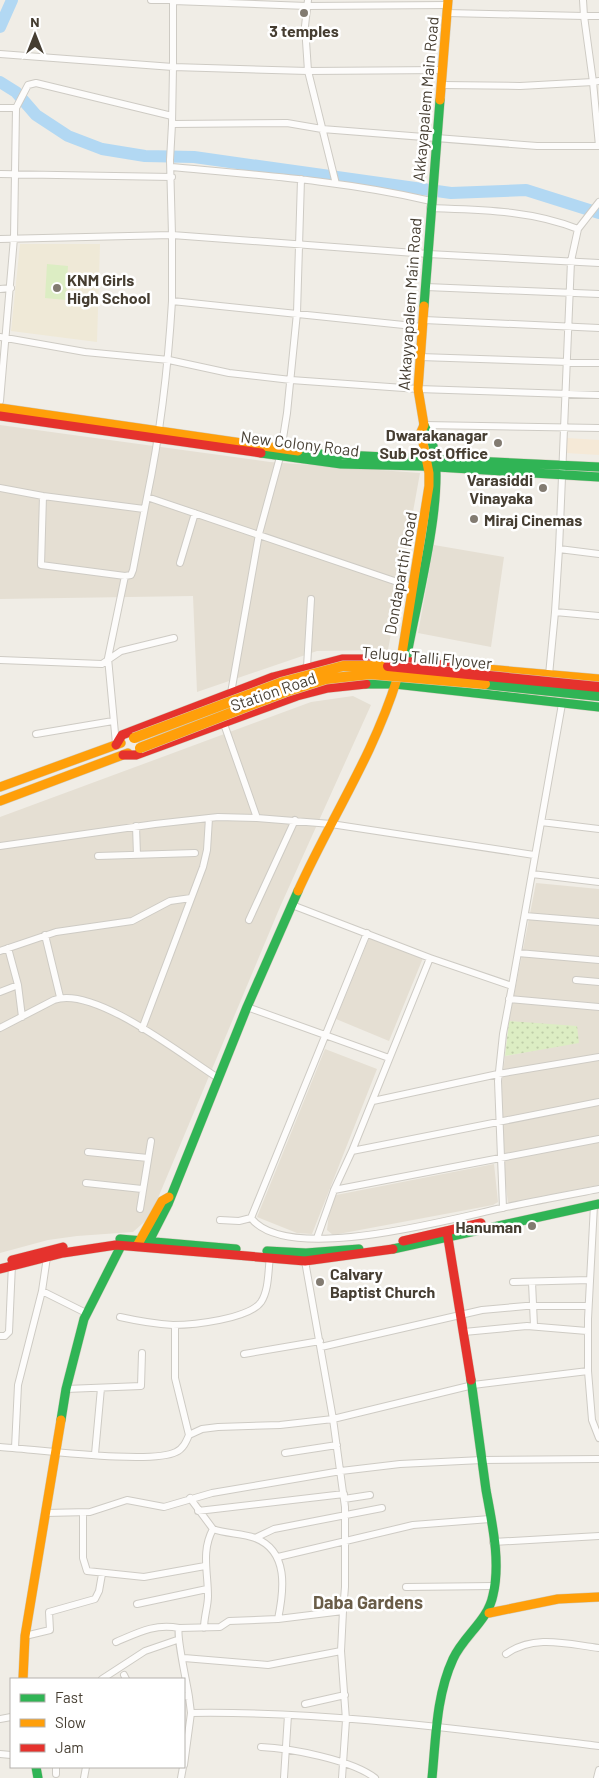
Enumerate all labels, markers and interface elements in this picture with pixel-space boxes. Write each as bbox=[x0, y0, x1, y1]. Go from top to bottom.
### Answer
marker: 3 temples bbox=[298, 7, 310, 19]
north arrow bbox=[10, 10, 60, 60]
text: N bbox=[30, 13, 40, 30]
street label: Akkayapalem Main Road bbox=[408, 16, 442, 182]
place label: 3 temples bbox=[269, 21, 339, 40]
street label: Akkayyapalem Main Road bbox=[393, 217, 425, 391]
place label: KNM Girls High School bbox=[67, 270, 151, 307]
marker: KNM Girls High School bbox=[51, 282, 63, 294]
place label: Dwarakanagar Sub Post Office bbox=[379, 425, 488, 462]
street label: New Colony Road bbox=[240, 426, 360, 460]
marker: Dwarakanagar Sub Post Office bbox=[492, 437, 504, 449]
place label: Varasiddi Vinayaka bbox=[467, 470, 533, 507]
marker: Varasiddi Vinayaka bbox=[537, 482, 549, 494]
street label: Dondaparthi Road bbox=[380, 510, 420, 636]
place label: Miraj Cinemas bbox=[484, 510, 582, 529]
marker: Miraj Cinemas bbox=[468, 513, 480, 525]
street label: Telugu Talli Flyover bbox=[361, 642, 493, 672]
street label: Station Road bbox=[228, 668, 318, 714]
place label: Hanuman bbox=[455, 1217, 522, 1236]
marker: Hanuman bbox=[526, 1220, 538, 1232]
place label: Calvary Baptist Church bbox=[330, 1264, 435, 1301]
marker: Calvary Baptist Church bbox=[314, 1276, 326, 1288]
district label: Daba Gardens bbox=[313, 1591, 423, 1613]
legend bbox=[10, 1678, 185, 1768]
text: Fast bbox=[55, 1688, 83, 1706]
text: Slow bbox=[55, 1713, 86, 1731]
text: Jam bbox=[55, 1738, 84, 1756]

